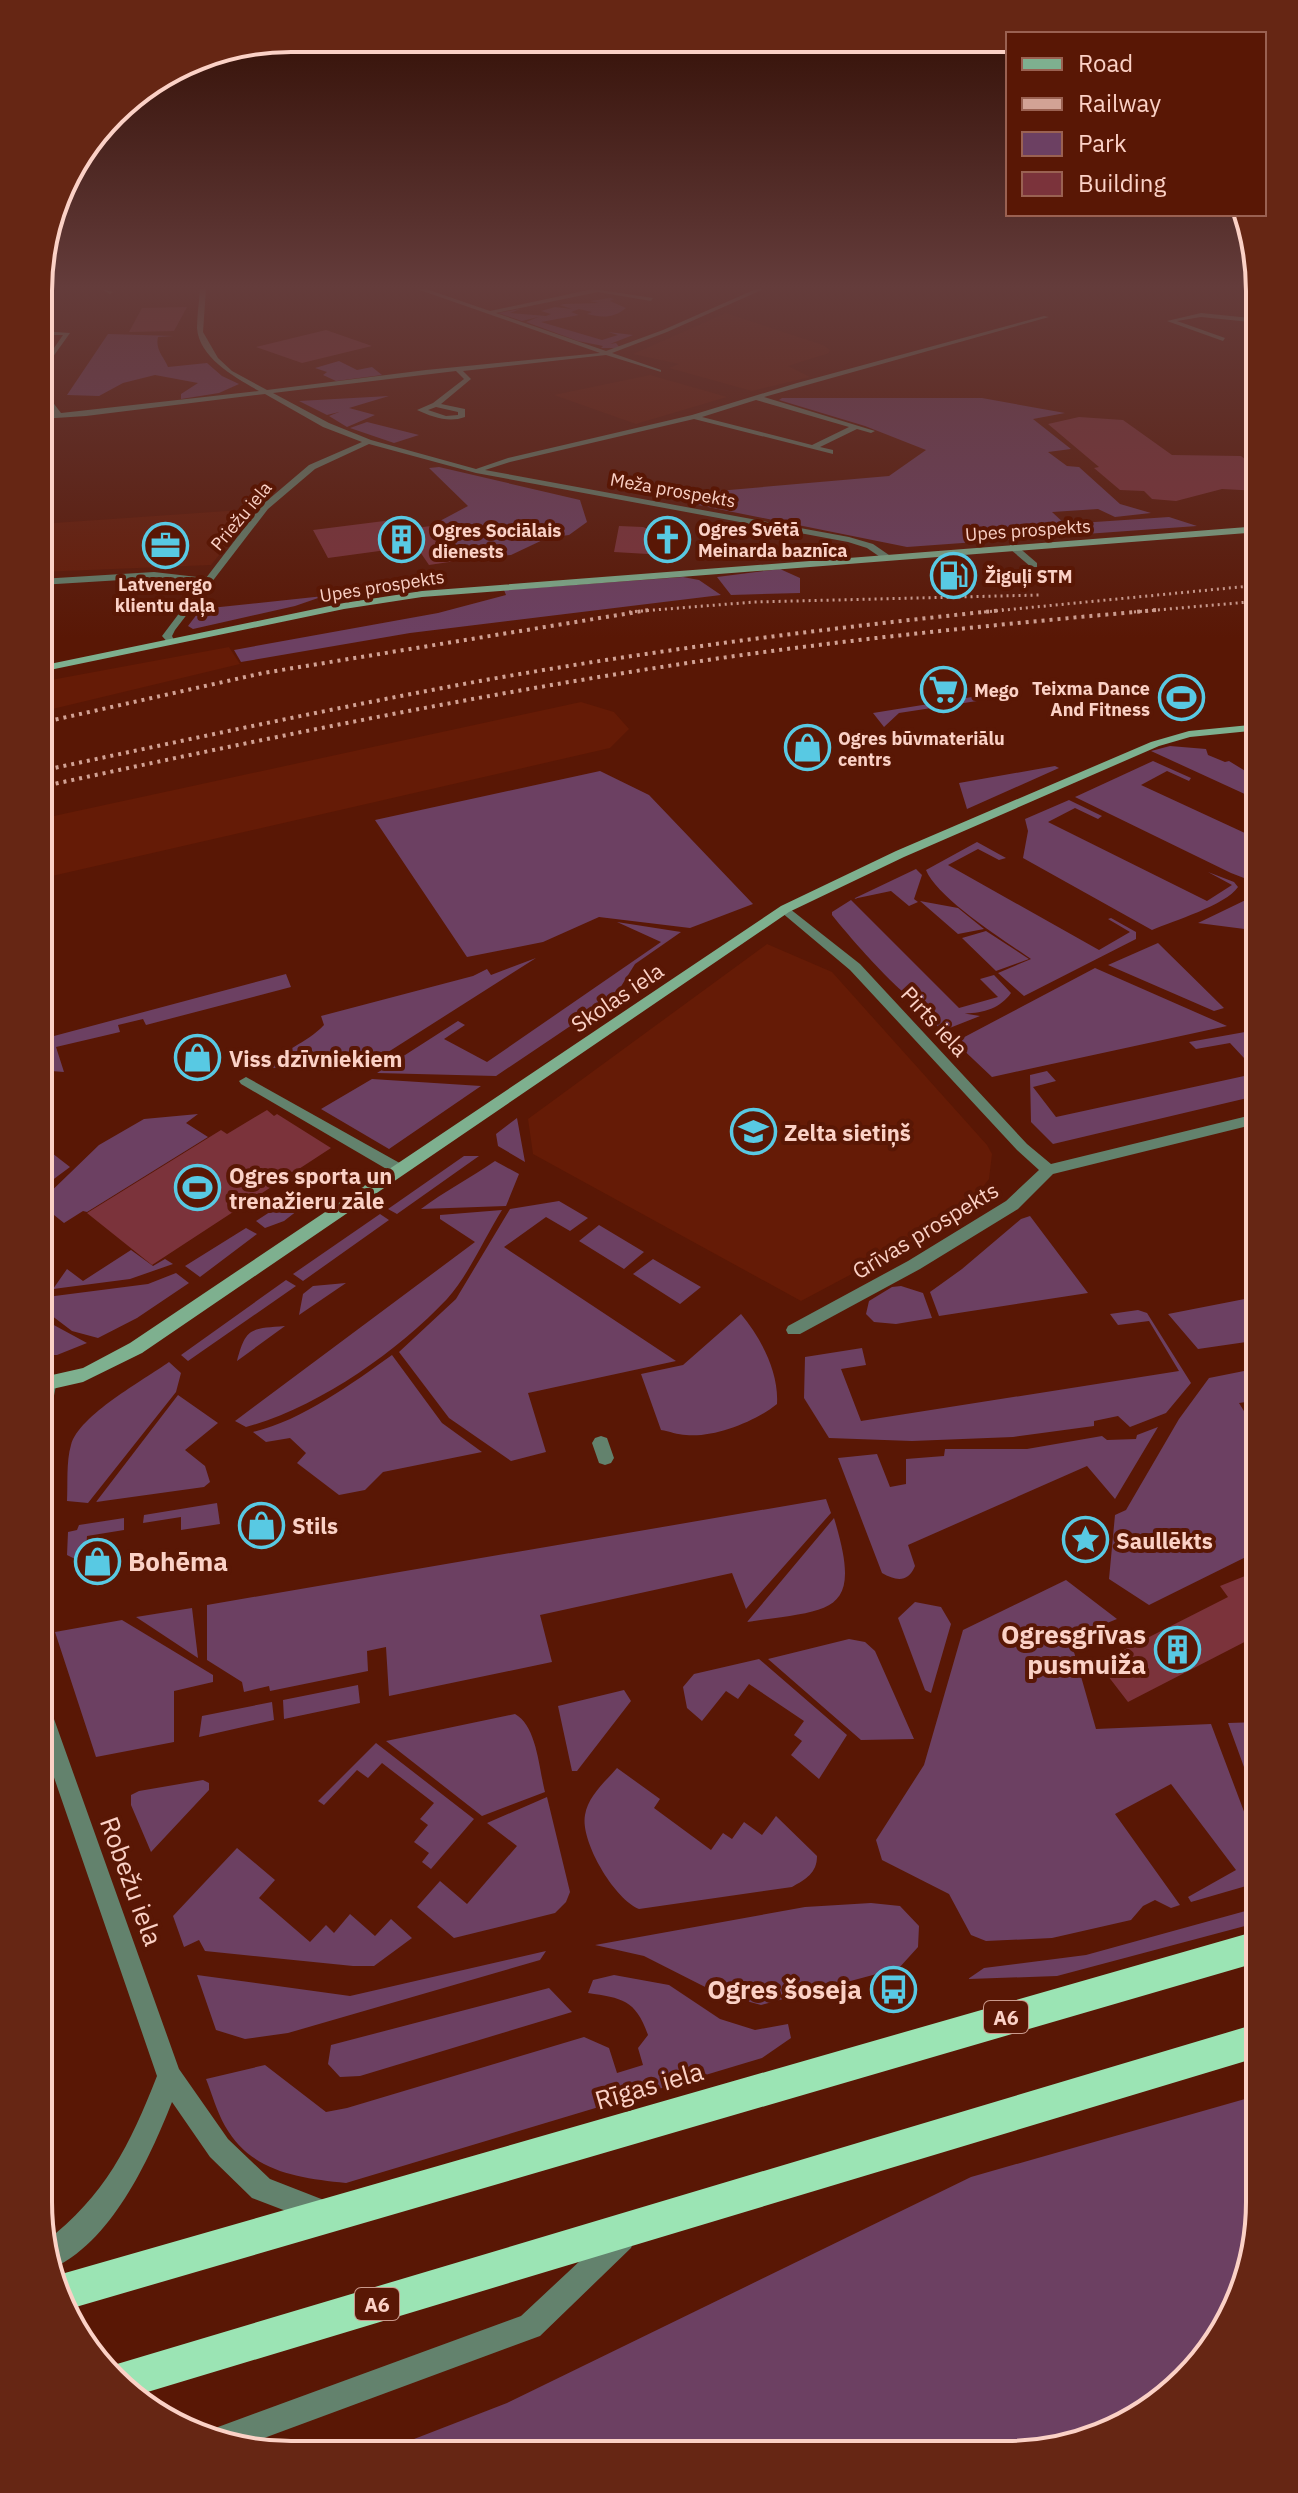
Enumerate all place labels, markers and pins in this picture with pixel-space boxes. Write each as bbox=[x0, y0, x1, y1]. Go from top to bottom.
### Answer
church icon: Ogres Svētā Meinarda baznīca bbox=[643, 515, 691, 563]
building icon: Ogres Sociālais dienests bbox=[377, 516, 425, 564]
place label: Ogres Svētā Meinarda baznīca bbox=[698, 518, 848, 562]
place label: Ogres Sociālais dienests bbox=[432, 519, 561, 563]
office icon: Latvenergo klientu daļa bbox=[141, 522, 189, 570]
fuel station icon: Žiguļi STM bbox=[930, 552, 978, 600]
place label: Žiguļi STM bbox=[985, 564, 1073, 588]
place label: Latvenergo klientu daļa bbox=[115, 573, 215, 617]
supermarket icon: Mego bbox=[919, 666, 967, 714]
sports icon: Teixma Dance And Fitness bbox=[1157, 674, 1205, 722]
place label: Teixma Dance And Fitness bbox=[1032, 677, 1150, 721]
place label: Mego bbox=[974, 679, 1019, 702]
shop icon: Ogres būvmateriālu centrs bbox=[783, 724, 831, 772]
place label: Ogres būvmateriālu centrs bbox=[838, 727, 1005, 771]
shop icon: Viss dzīvniekiem bbox=[174, 1034, 222, 1082]
place label: Viss dzīvniekiem bbox=[229, 1044, 403, 1073]
school or university icon: Zelta sietiņš bbox=[729, 1108, 777, 1156]
place label: Zelta sietiņš bbox=[784, 1118, 911, 1148]
place label: Ogres sporta un trenažieru zāle bbox=[229, 1161, 392, 1215]
sports icon: Ogres sporta un trenažieru zāle bbox=[174, 1164, 222, 1212]
shop icon: Stils bbox=[237, 1501, 285, 1549]
place label: Stils bbox=[292, 1511, 338, 1540]
place icon: Saullēkts bbox=[1061, 1516, 1109, 1564]
place label: Saullēkts bbox=[1116, 1526, 1213, 1555]
shop icon: Bohēma bbox=[73, 1537, 121, 1585]
place label: Bohēma bbox=[128, 1544, 228, 1578]
place label: Ogresgrīvas pusmuiža bbox=[1001, 1617, 1146, 1681]
building icon: Ogresgrīvas pusmuiža bbox=[1153, 1625, 1201, 1673]
bus stop icon: Ogres šoseja bbox=[869, 1965, 917, 2013]
place label: Ogres šoseja bbox=[707, 1972, 862, 2006]

